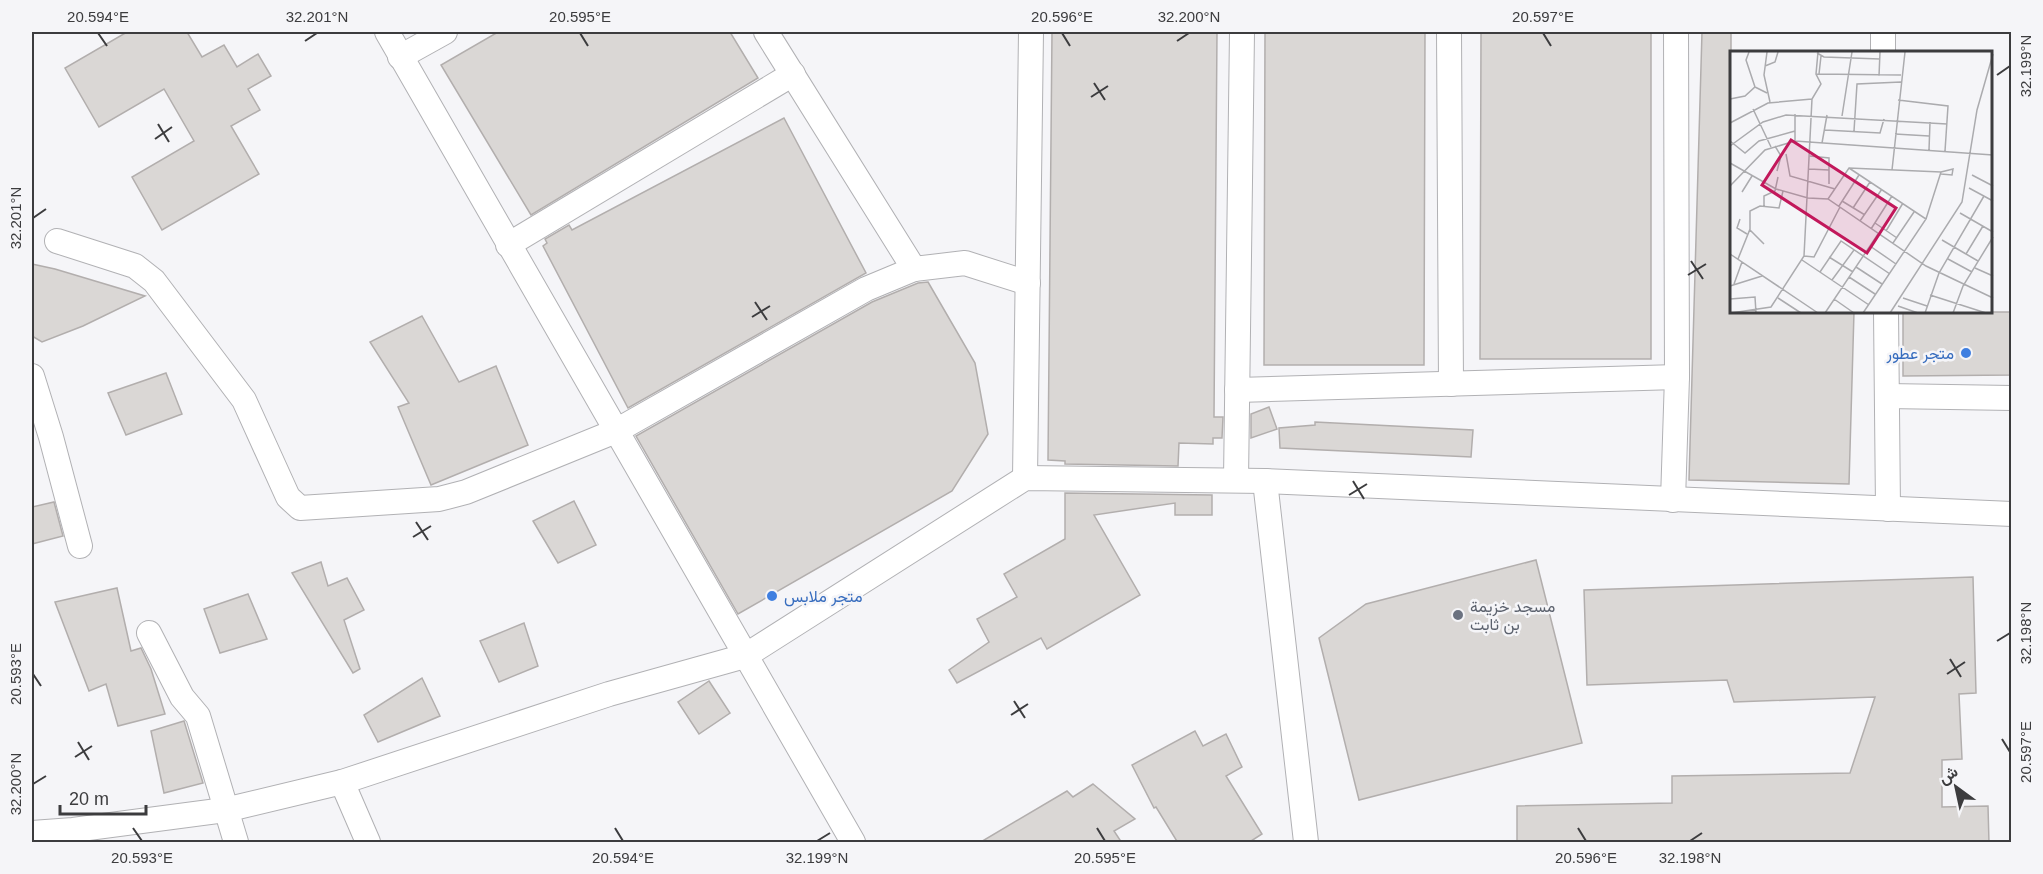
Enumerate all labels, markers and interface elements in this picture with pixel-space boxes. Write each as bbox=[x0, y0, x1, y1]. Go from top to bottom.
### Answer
text: 20.594°E bbox=[67, 8, 129, 25]
text: 32.201°N bbox=[286, 8, 348, 25]
text: 20.595°E bbox=[549, 8, 611, 25]
text: 20.596°E bbox=[1031, 8, 1093, 25]
text: 32.200°N bbox=[1158, 8, 1220, 25]
text: 20.597°E bbox=[1512, 8, 1574, 25]
text: 32.199°N bbox=[2017, 35, 2034, 97]
inset map bbox=[1730, 51, 1992, 314]
text: 32.201°N bbox=[7, 187, 24, 249]
place label: متجر عطور bbox=[1885, 345, 1954, 364]
marker: متجر عطور bbox=[1959, 346, 1973, 360]
place label: متجر ملابس bbox=[784, 588, 862, 607]
marker: متجر ملابس bbox=[765, 589, 779, 603]
place label: مسجد خزيمة بن ثابت bbox=[1470, 598, 1555, 635]
text: 32.198°N bbox=[2017, 602, 2034, 664]
marker: مسجد خزيمة بن ثابت bbox=[1451, 608, 1465, 622]
text: 20.593°E bbox=[7, 643, 24, 705]
text: 20.597°E bbox=[2017, 721, 2034, 783]
text: 32.200°N bbox=[7, 753, 24, 815]
north arrow bbox=[1926, 757, 1986, 817]
text: ش bbox=[1935, 762, 1961, 788]
scale bar bbox=[60, 778, 146, 816]
text: 20 m bbox=[69, 789, 109, 809]
text: 20.593°E bbox=[111, 849, 173, 866]
text: 20.594°E bbox=[592, 849, 654, 866]
text: 32.199°N bbox=[786, 849, 848, 866]
text: 20.595°E bbox=[1074, 849, 1136, 866]
text: 20.596°E bbox=[1555, 849, 1617, 866]
text: 32.198°N bbox=[1659, 849, 1721, 866]

